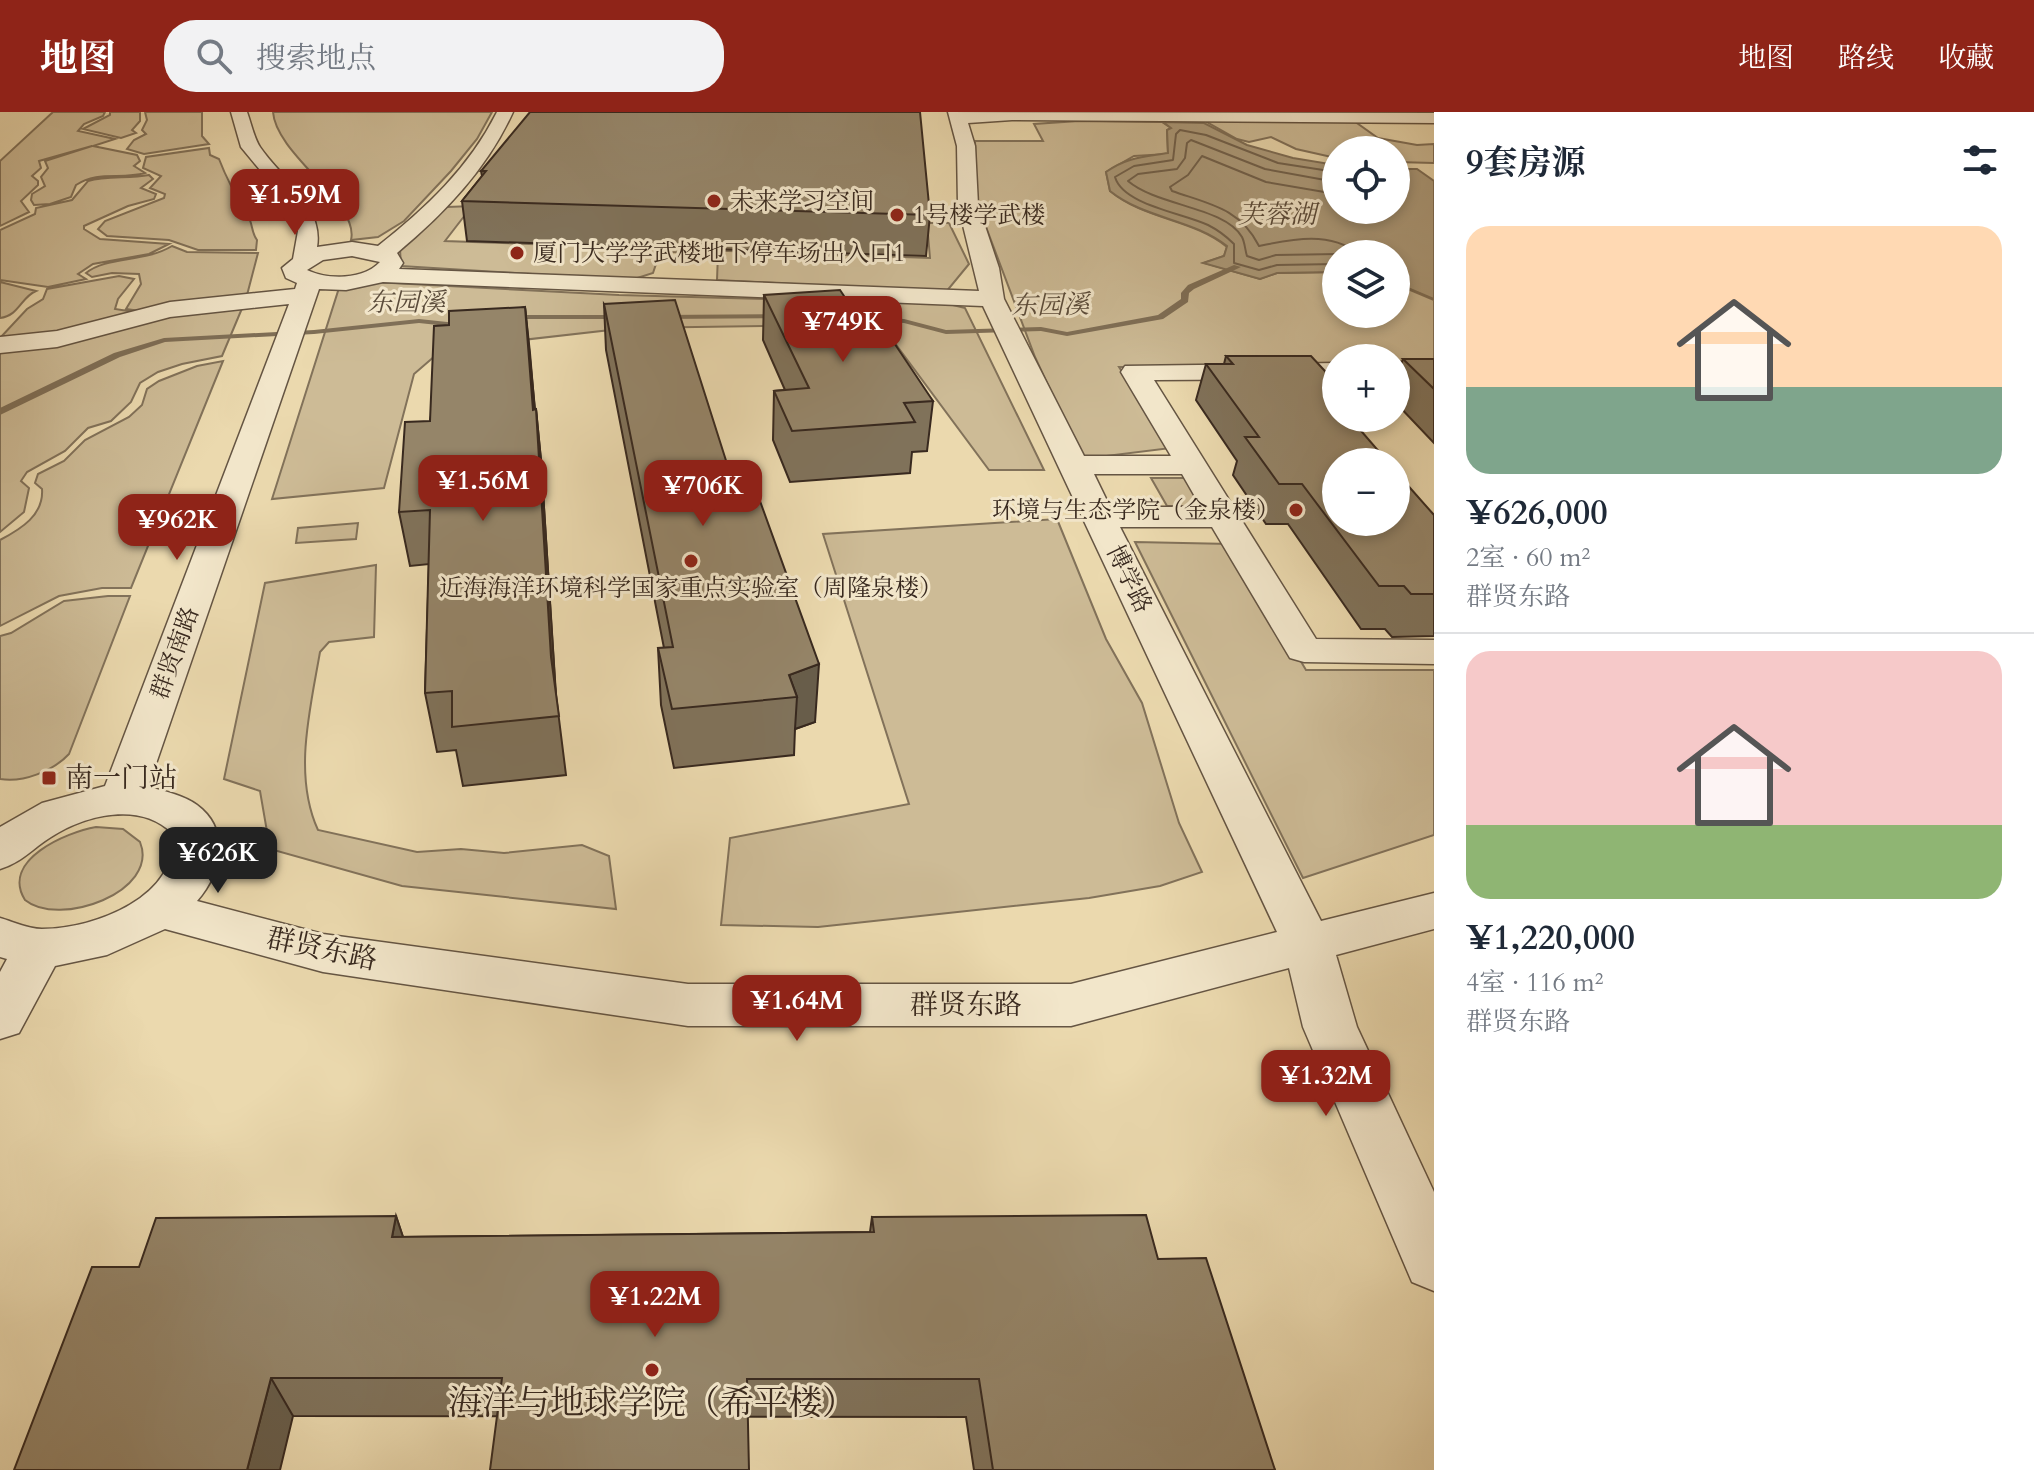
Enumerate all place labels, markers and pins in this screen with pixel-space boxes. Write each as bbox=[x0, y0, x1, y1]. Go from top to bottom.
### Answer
pin: ¥1.59M bbox=[230, 169, 360, 237]
place label: 未来学习空间 bbox=[730, 185, 874, 218]
marker: 未来学习空间 bbox=[705, 192, 723, 210]
place label: 1号楼学武楼 bbox=[913, 199, 1045, 232]
marker: 1号楼学武楼 bbox=[888, 206, 906, 224]
place label: 厦门大学学武楼地下停车场出入口1 bbox=[533, 237, 905, 270]
marker: 厦门大学学武楼地下停车场出入口1 bbox=[508, 244, 526, 262]
pin: ¥749K bbox=[787, 296, 899, 364]
pin: ¥1.56M bbox=[418, 455, 548, 523]
pin: ¥706K bbox=[647, 460, 759, 528]
pin: ¥962K bbox=[121, 494, 233, 562]
place label: 环境与生态学院（金泉楼） bbox=[992, 494, 1280, 527]
marker: 环境与生态学院（金泉楼） bbox=[1287, 501, 1305, 519]
marker: 近海海洋环境科学国家重点实验室（周隆泉楼） bbox=[682, 552, 700, 570]
place label: 近海海洋环境科学国家重点实验室（周隆泉楼） bbox=[439, 572, 943, 605]
place label: 南一门站 bbox=[65, 759, 177, 797]
marker: 南一门站 bbox=[40, 769, 58, 787]
pin: ¥626K bbox=[162, 827, 274, 895]
pin: ¥1.64M bbox=[732, 975, 862, 1043]
pin: ¥1.32M bbox=[1261, 1050, 1391, 1118]
pin: ¥1.22M bbox=[590, 1271, 720, 1339]
marker: 海洋与地球学院（希平楼） bbox=[643, 1361, 661, 1379]
place label: 海洋与地球学院（希平楼） bbox=[448, 1380, 856, 1426]

